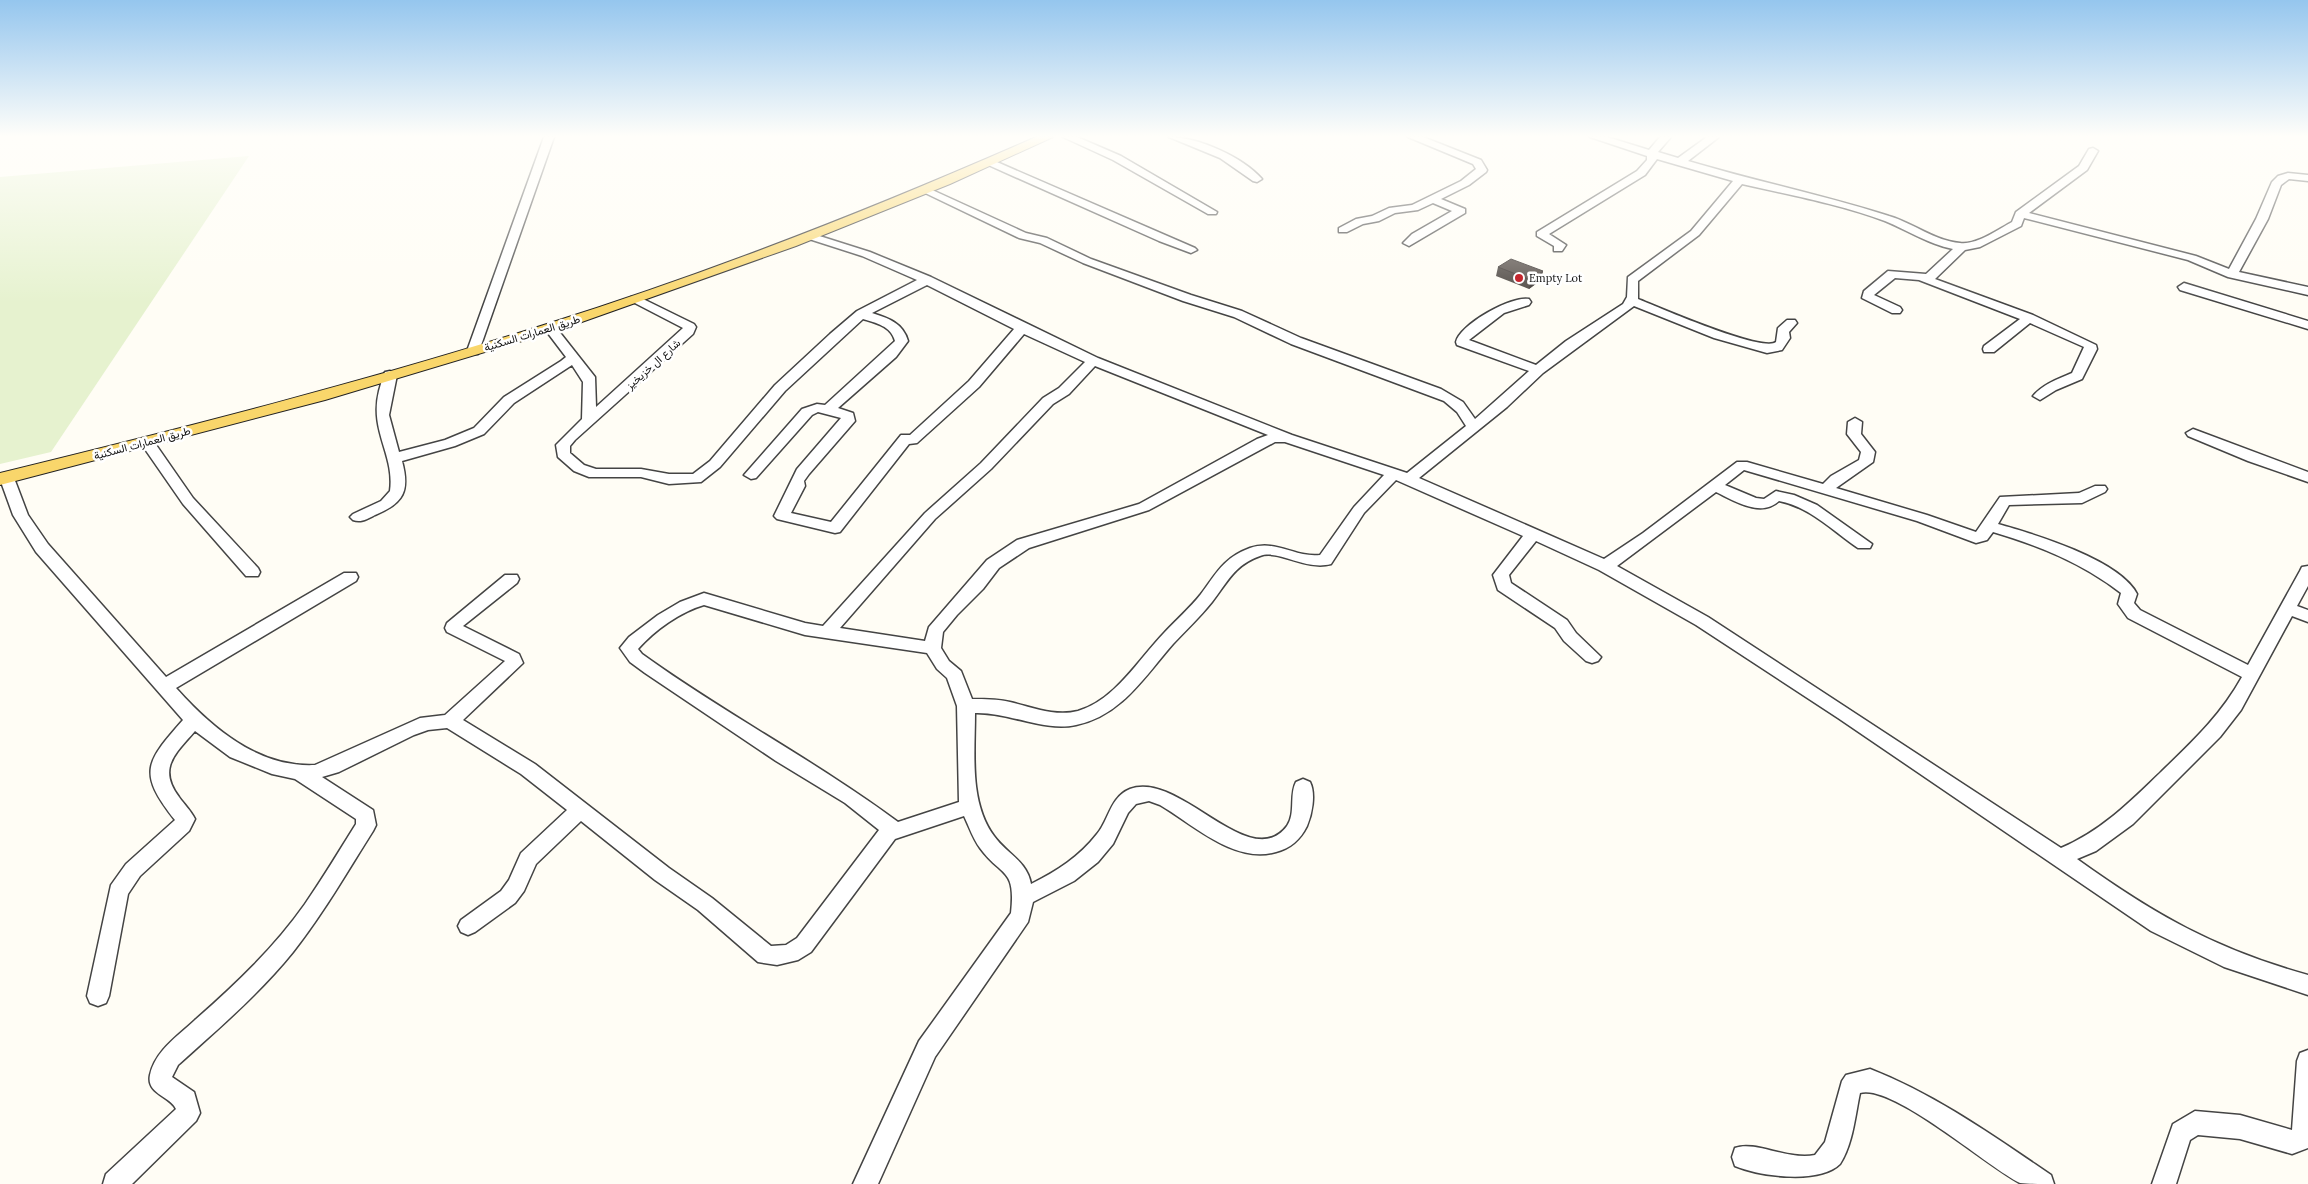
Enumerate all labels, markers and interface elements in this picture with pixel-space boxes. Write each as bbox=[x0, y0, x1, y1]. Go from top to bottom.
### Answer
place label: Empty Lot bbox=[1529, 271, 1583, 285]
marker: Empty Lot bbox=[1513, 272, 1525, 284]
street label: طريق العمارات السكنية bbox=[482, 312, 582, 354]
street label: شارع ال خزيخيز bbox=[622, 336, 684, 394]
street label: طريق العمارات السكنية bbox=[92, 423, 192, 463]

